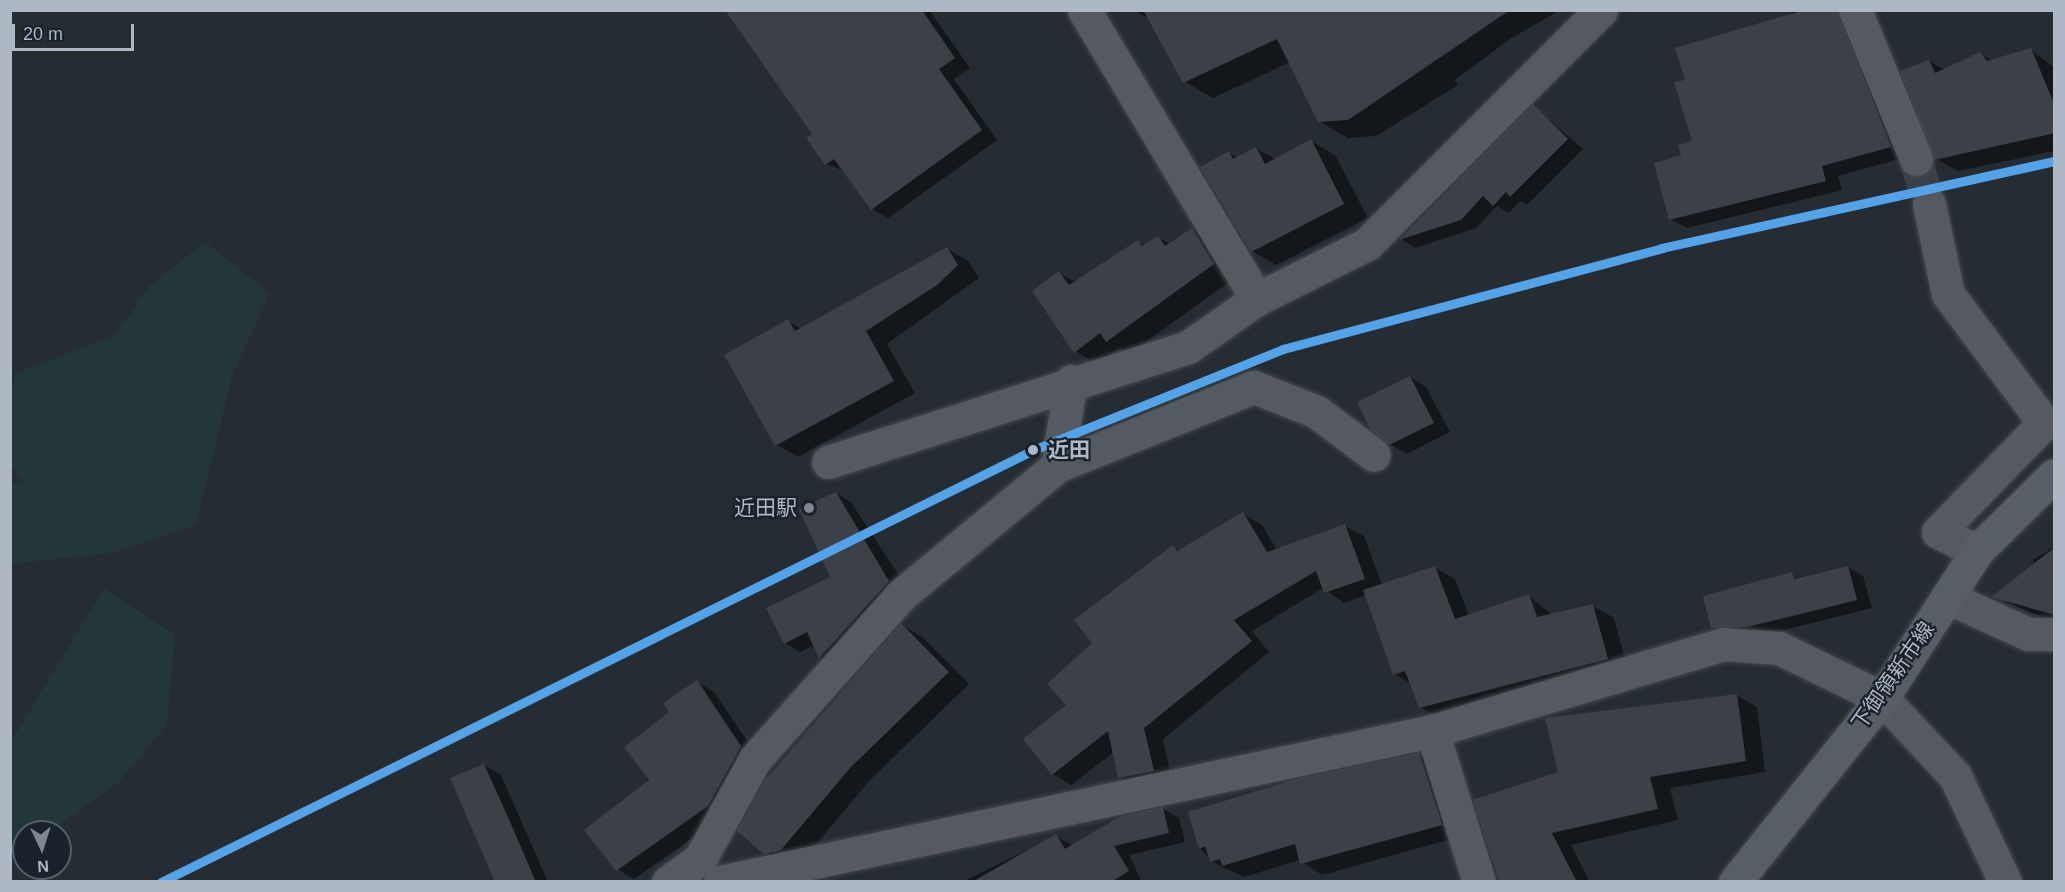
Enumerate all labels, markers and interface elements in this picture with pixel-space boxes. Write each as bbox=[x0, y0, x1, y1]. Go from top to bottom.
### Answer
scale bar bbox=[15, 12, 136, 50]
text: 20 m bbox=[23, 24, 63, 44]
place label: 近田 bbox=[1048, 437, 1090, 463]
marker: 近田 bbox=[1023, 440, 1043, 460]
place label: 近田駅 bbox=[734, 495, 797, 521]
marker: 近田駅 bbox=[802, 501, 816, 515]
street label: 下御領新市線 bbox=[1847, 617, 1939, 735]
north arrow bbox=[12, 820, 72, 880]
text: N bbox=[37, 858, 50, 875]

